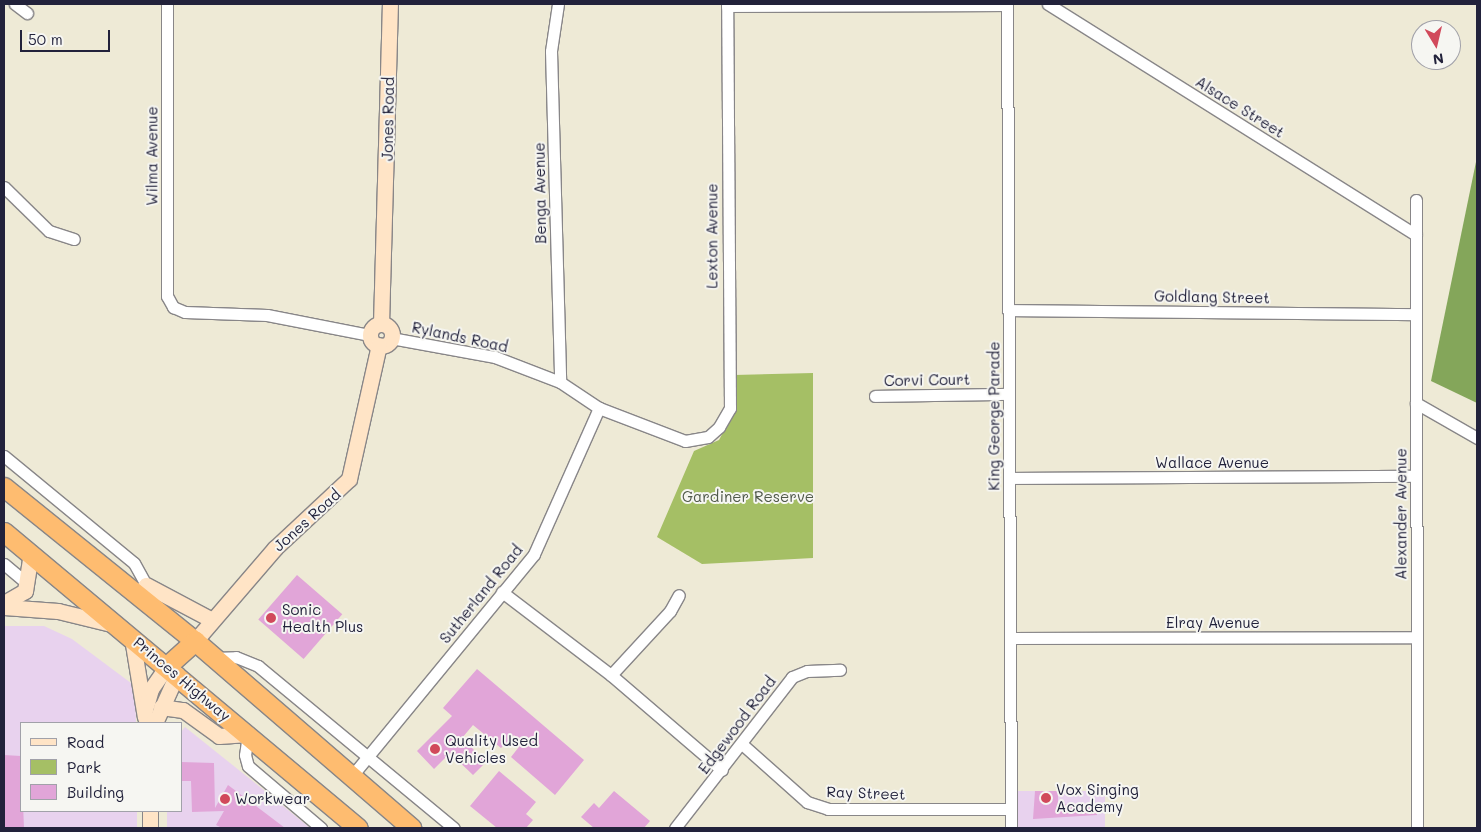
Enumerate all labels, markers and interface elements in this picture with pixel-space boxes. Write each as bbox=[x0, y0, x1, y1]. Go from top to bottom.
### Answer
scale bar bbox=[22, 20, 112, 52]
north arrow bbox=[1411, 20, 1461, 70]
text: 50 m bbox=[28, 29, 63, 49]
text: N bbox=[1432, 49, 1445, 70]
street label: Alsace Street bbox=[1192, 72, 1288, 142]
street label: Jones Road bbox=[378, 77, 398, 161]
street label: Wilma Avenue bbox=[143, 106, 161, 206]
street label: Benga Avenue bbox=[530, 142, 550, 244]
street label: Lexton Avenue bbox=[703, 183, 721, 289]
street label: Goldlang Street bbox=[1154, 287, 1270, 307]
street label: Rylands Road bbox=[410, 318, 510, 356]
street label: King George Parade bbox=[985, 341, 1003, 491]
street label: Corvi Court bbox=[884, 370, 970, 390]
street label: Alexander Avenue bbox=[1392, 448, 1410, 580]
street label: Wallace Avenue bbox=[1155, 454, 1269, 472]
street label: Jones Road bbox=[270, 485, 344, 555]
park label: Gardiner Reserve bbox=[682, 488, 814, 506]
street label: Sutherland Road bbox=[436, 541, 526, 647]
place label: Sonic Health Plus bbox=[282, 600, 363, 635]
marker: Sonic Health Plus bbox=[264, 611, 278, 625]
street label: Elray Avenue bbox=[1166, 614, 1260, 632]
street label: Princes Highway bbox=[130, 633, 234, 725]
street label: Edgewood Road bbox=[695, 673, 779, 777]
legend bbox=[20, 722, 182, 812]
place label: Quality Used Vehicles bbox=[445, 731, 538, 766]
text: Road bbox=[67, 732, 104, 752]
marker: Quality Used Vehicles bbox=[429, 743, 441, 755]
text: Park bbox=[67, 757, 101, 777]
place label: Vox Singing Academy bbox=[1056, 780, 1139, 815]
text: Building bbox=[67, 782, 124, 802]
street label: Ray Street bbox=[826, 783, 906, 803]
place label: Workwear bbox=[235, 790, 310, 808]
marker: Vox Singing Academy bbox=[1040, 792, 1052, 804]
marker: Workwear bbox=[219, 793, 231, 805]

